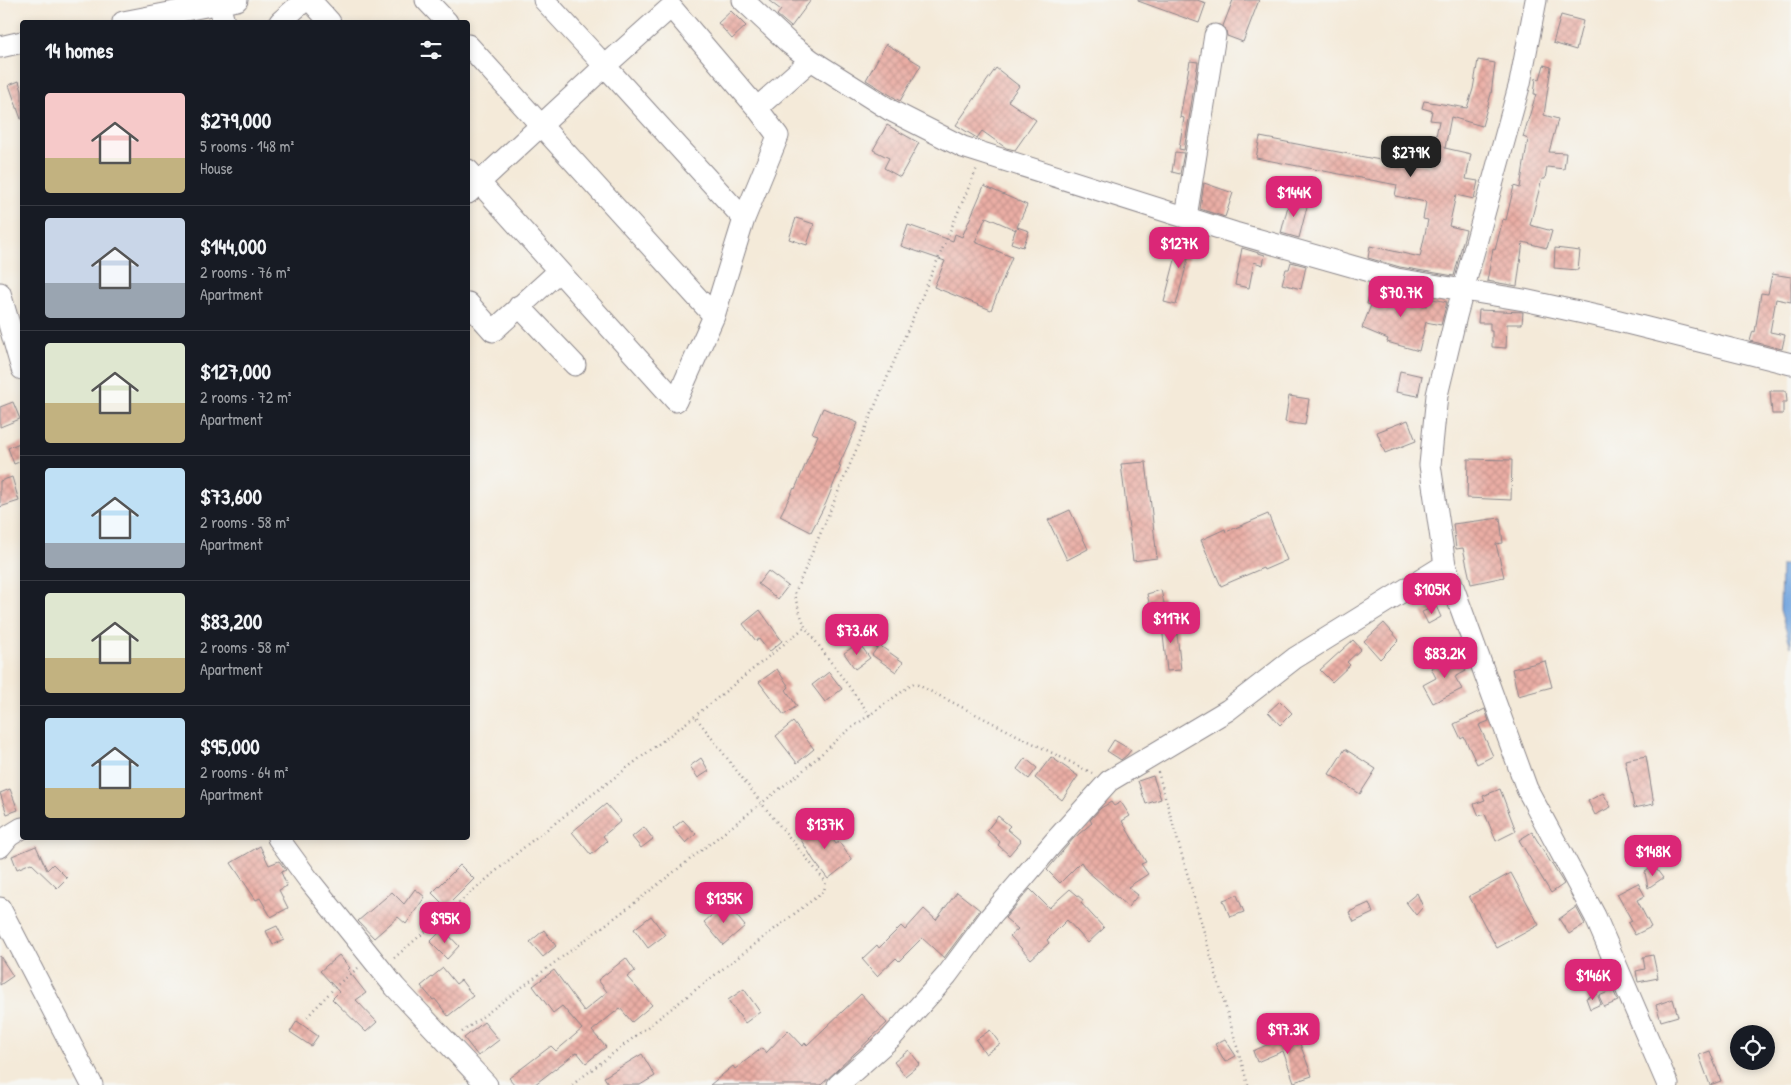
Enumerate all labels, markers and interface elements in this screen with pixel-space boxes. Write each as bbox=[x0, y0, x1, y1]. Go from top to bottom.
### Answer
text: 14 homes bbox=[45, 36, 113, 65]
icon: filters bbox=[417, 36, 445, 64]
text: $279,000 bbox=[200, 106, 271, 135]
icon: home bbox=[85, 113, 145, 173]
text: 5 rooms · 148 m² bbox=[200, 135, 294, 157]
pin: $279K bbox=[1376, 136, 1446, 178]
text: $279K bbox=[1392, 141, 1430, 163]
text: House bbox=[200, 157, 233, 179]
pin: $144K bbox=[1259, 176, 1329, 218]
text: $144K bbox=[1277, 181, 1311, 203]
pin: $127K bbox=[1144, 226, 1214, 269]
text: $144,000 bbox=[200, 232, 267, 261]
text: $127K bbox=[1160, 232, 1198, 254]
icon: home bbox=[85, 238, 145, 298]
text: 2 rooms · 76 m² bbox=[200, 261, 290, 283]
pin: $70.7K bbox=[1360, 276, 1442, 318]
text: $70.7K bbox=[1380, 281, 1422, 303]
text: Apartment bbox=[200, 283, 263, 305]
text: $127,000 bbox=[200, 357, 271, 386]
icon: home bbox=[85, 363, 145, 423]
text: 2 rooms · 72 m² bbox=[200, 386, 291, 408]
text: Apartment bbox=[200, 408, 263, 430]
text: $73,600 bbox=[200, 482, 262, 511]
icon: home bbox=[85, 488, 145, 548]
text: 2 rooms · 58 m² bbox=[200, 511, 290, 533]
text: Apartment bbox=[200, 533, 263, 555]
pin: $105K bbox=[1397, 572, 1467, 615]
text: $105K bbox=[1414, 578, 1450, 600]
pin: $117K bbox=[1136, 602, 1206, 644]
text: $83,200 bbox=[200, 607, 262, 636]
text: $117K bbox=[1153, 607, 1189, 629]
icon: home bbox=[85, 613, 145, 673]
pin: $73.6K bbox=[816, 614, 898, 656]
text: $73.6K bbox=[836, 619, 878, 641]
text: 2 rooms · 58 m² bbox=[200, 636, 290, 658]
pin: $83.2K bbox=[1404, 636, 1486, 679]
text: $83.2K bbox=[1424, 642, 1466, 664]
text: Apartment bbox=[200, 658, 263, 680]
text: $95,000 bbox=[200, 732, 260, 761]
icon: home bbox=[85, 738, 145, 798]
text: 2 rooms · 64 m² bbox=[200, 761, 288, 783]
text: Apartment bbox=[200, 783, 263, 805]
pin: $137K bbox=[790, 808, 860, 850]
text: $137K bbox=[806, 813, 844, 835]
pin: $148K bbox=[1618, 834, 1688, 877]
text: $148K bbox=[1635, 840, 1671, 862]
pin: $135K bbox=[689, 882, 759, 924]
text: $135K bbox=[706, 887, 742, 909]
pin: $95K bbox=[415, 902, 475, 944]
text: $95K bbox=[430, 907, 460, 929]
pin: $146K bbox=[1558, 958, 1628, 1001]
text: $146K bbox=[1576, 964, 1610, 986]
pin: $97.3K bbox=[1247, 1012, 1329, 1055]
text: $97.3K bbox=[1268, 1018, 1308, 1040]
map controls bbox=[1730, 1025, 1775, 1070]
button: locate bbox=[1730, 1025, 1775, 1070]

